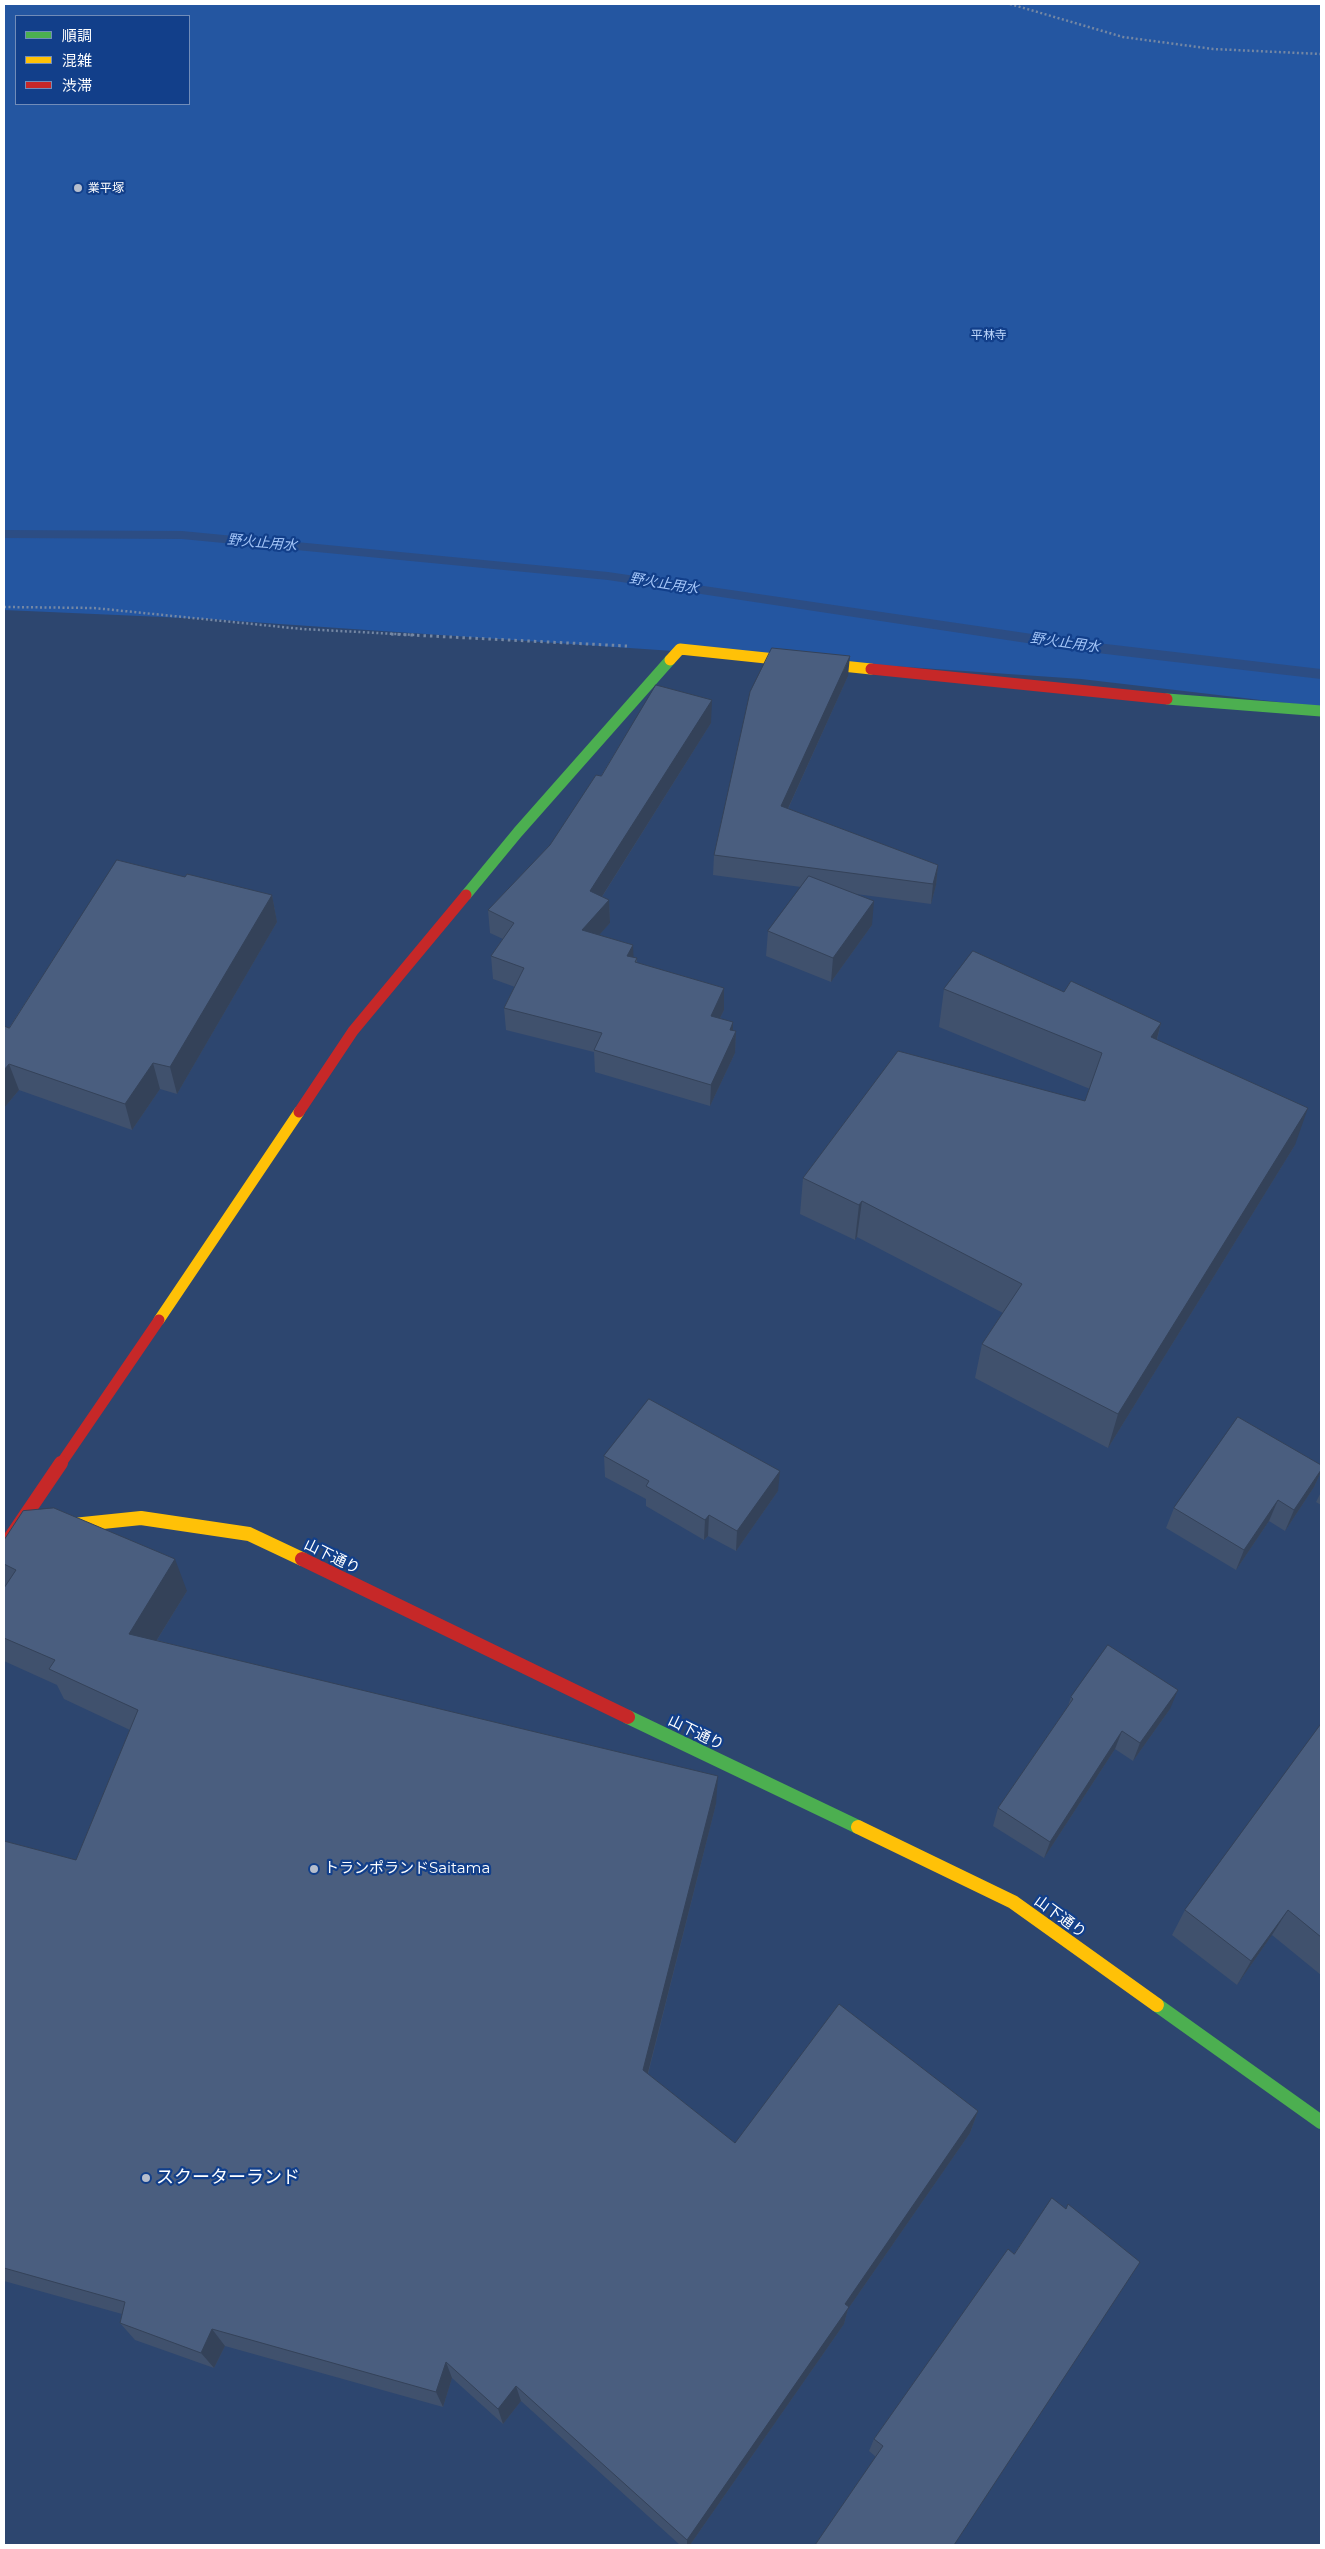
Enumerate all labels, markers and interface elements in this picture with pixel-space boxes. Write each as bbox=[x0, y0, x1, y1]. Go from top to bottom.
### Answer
legend bbox=[15, 15, 190, 105]
text: 順調 bbox=[62, 26, 92, 45]
text: 混雑 bbox=[62, 51, 92, 70]
text: 渋滞 bbox=[62, 76, 92, 95]
place label: 業平塚 bbox=[88, 181, 124, 195]
marker: 業平塚 bbox=[72, 182, 84, 194]
park label: 平林寺 bbox=[971, 328, 1007, 342]
water label: 野火止用水 bbox=[226, 532, 298, 554]
water label: 野火止用水 bbox=[628, 570, 700, 598]
water label: 野火止用水 bbox=[1029, 630, 1101, 656]
street label: 山下通り bbox=[301, 1536, 363, 1578]
street label: 山下通り bbox=[665, 1712, 727, 1754]
place label: トランポランドSaitama bbox=[324, 1860, 490, 1878]
marker: トランポランドSaitama bbox=[308, 1863, 320, 1875]
street label: 山下通り bbox=[1030, 1892, 1090, 1942]
place label: スクーターランド bbox=[156, 2167, 300, 2189]
marker: スクーターランド bbox=[140, 2172, 152, 2184]

